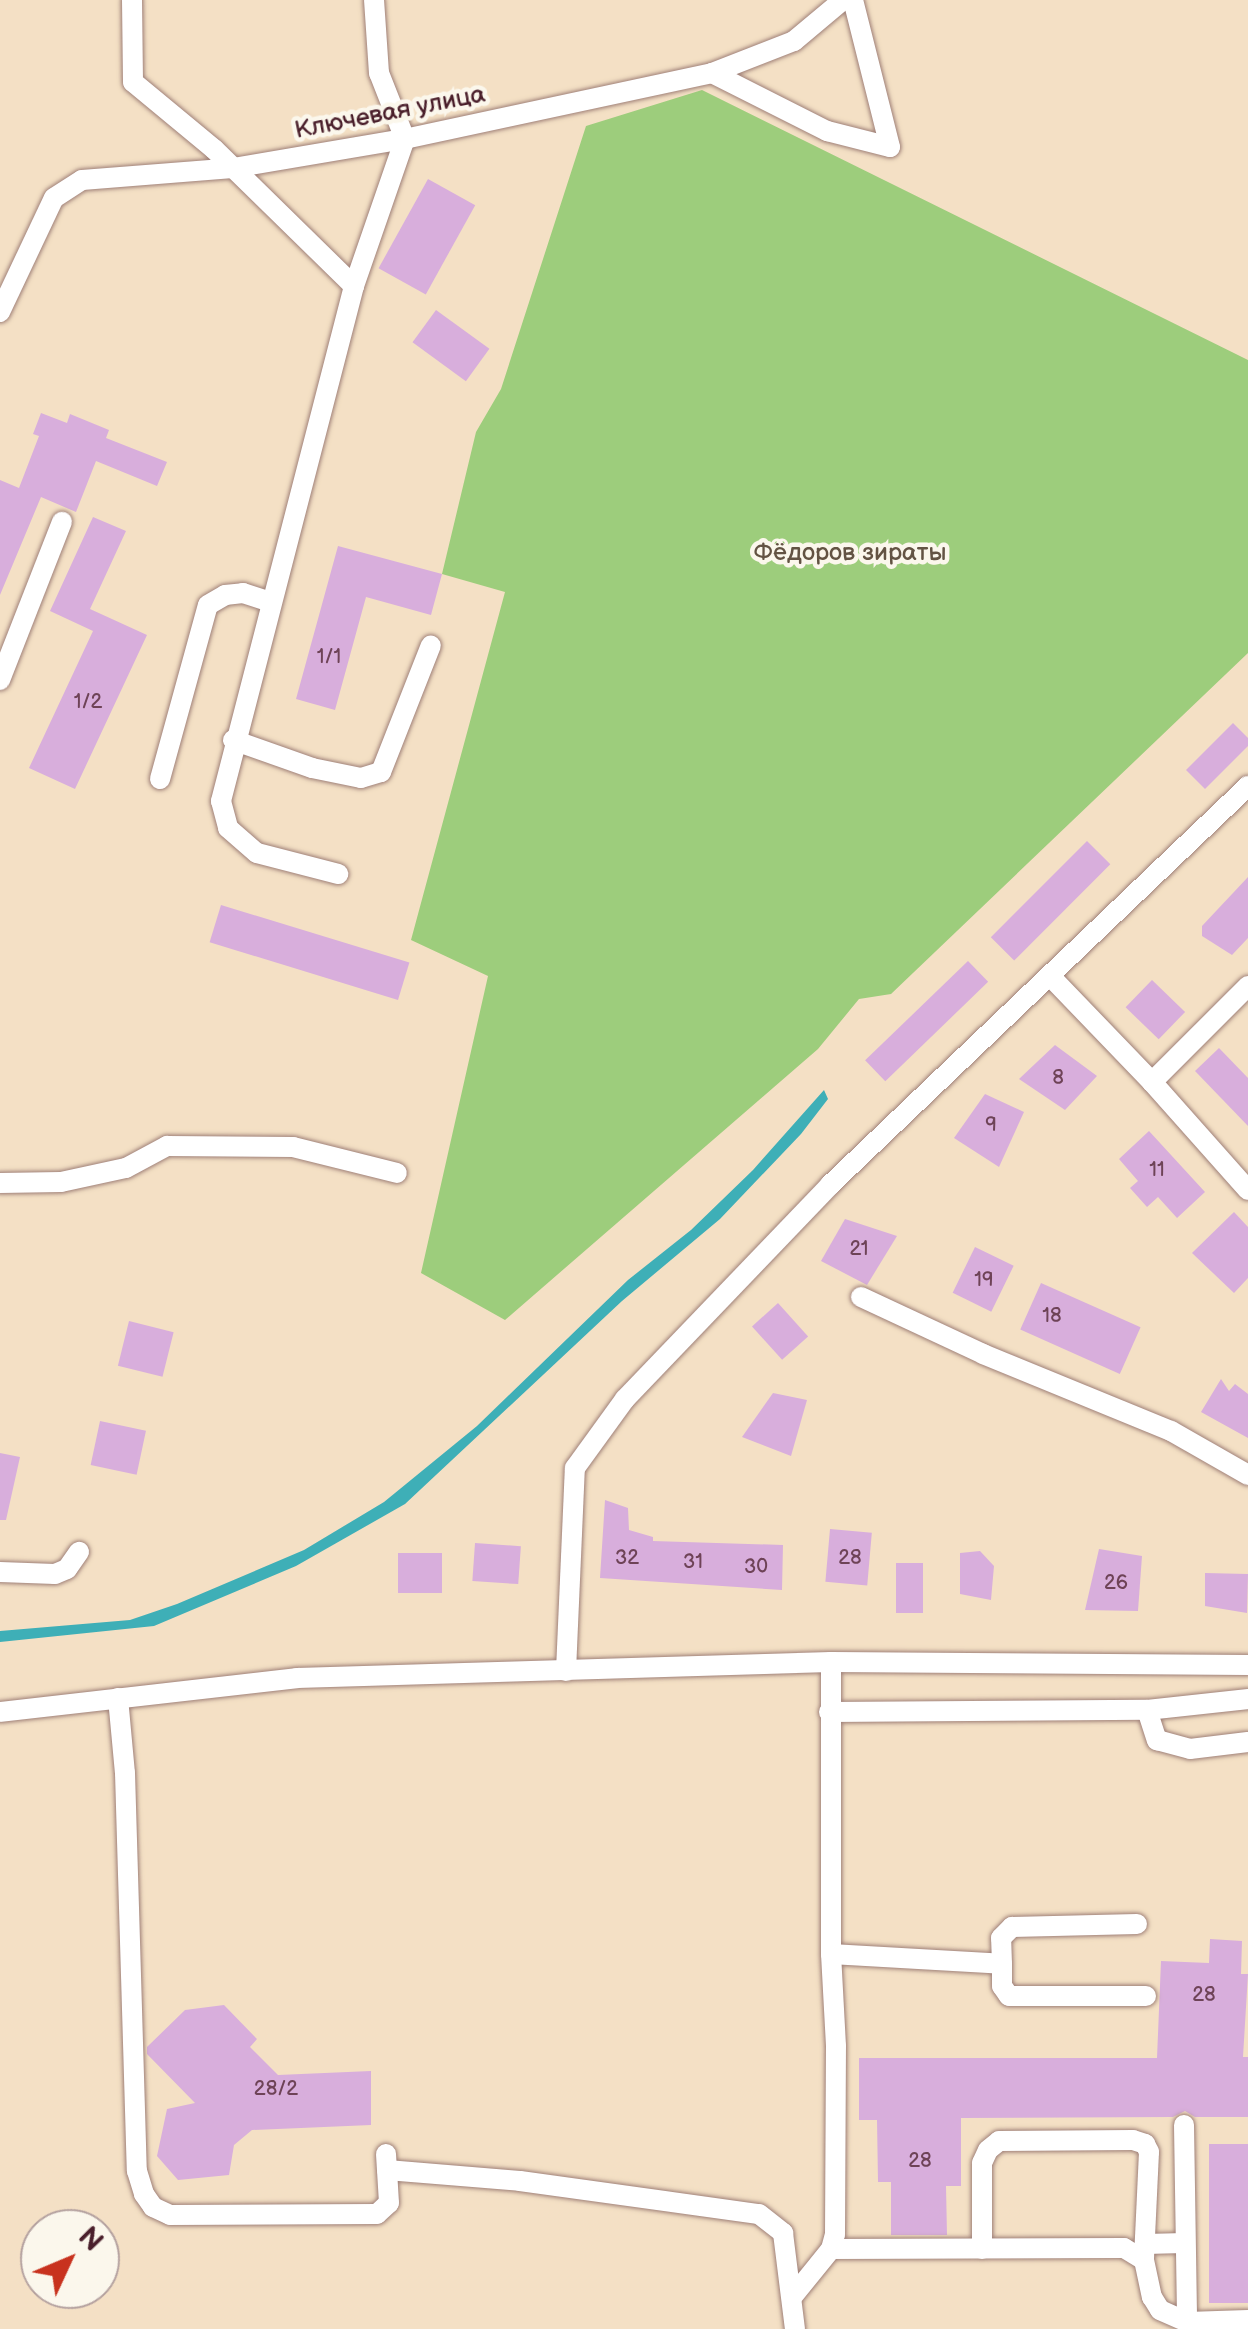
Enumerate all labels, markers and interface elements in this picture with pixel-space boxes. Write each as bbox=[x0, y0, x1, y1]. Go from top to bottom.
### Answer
street label: Ключевая улица bbox=[292, 80, 488, 146]
park label: Фёдоров зираты bbox=[754, 538, 946, 568]
house number: 1/1 bbox=[317, 645, 341, 669]
house number: 1/2 bbox=[74, 690, 102, 714]
house number: 8 bbox=[1052, 1066, 1064, 1090]
house number: 9 bbox=[985, 1113, 997, 1137]
house number: 11 bbox=[1149, 1158, 1165, 1182]
house number: 21 bbox=[849, 1237, 869, 1261]
house number: 19 bbox=[974, 1268, 994, 1292]
house number: 18 bbox=[1042, 1304, 1062, 1328]
house number: 32 bbox=[615, 1546, 639, 1570]
house number: 28 bbox=[838, 1546, 862, 1570]
house number: 31 bbox=[683, 1550, 703, 1574]
house number: 30 bbox=[744, 1555, 768, 1579]
house number: 26 bbox=[1104, 1571, 1128, 1595]
house number: 28 bbox=[1192, 1983, 1216, 2007]
house number: 28/2 bbox=[254, 2077, 298, 2101]
house number: 28 bbox=[908, 2149, 932, 2173]
north arrow bbox=[20, 2209, 120, 2309]
text: N bbox=[71, 2220, 110, 2258]

